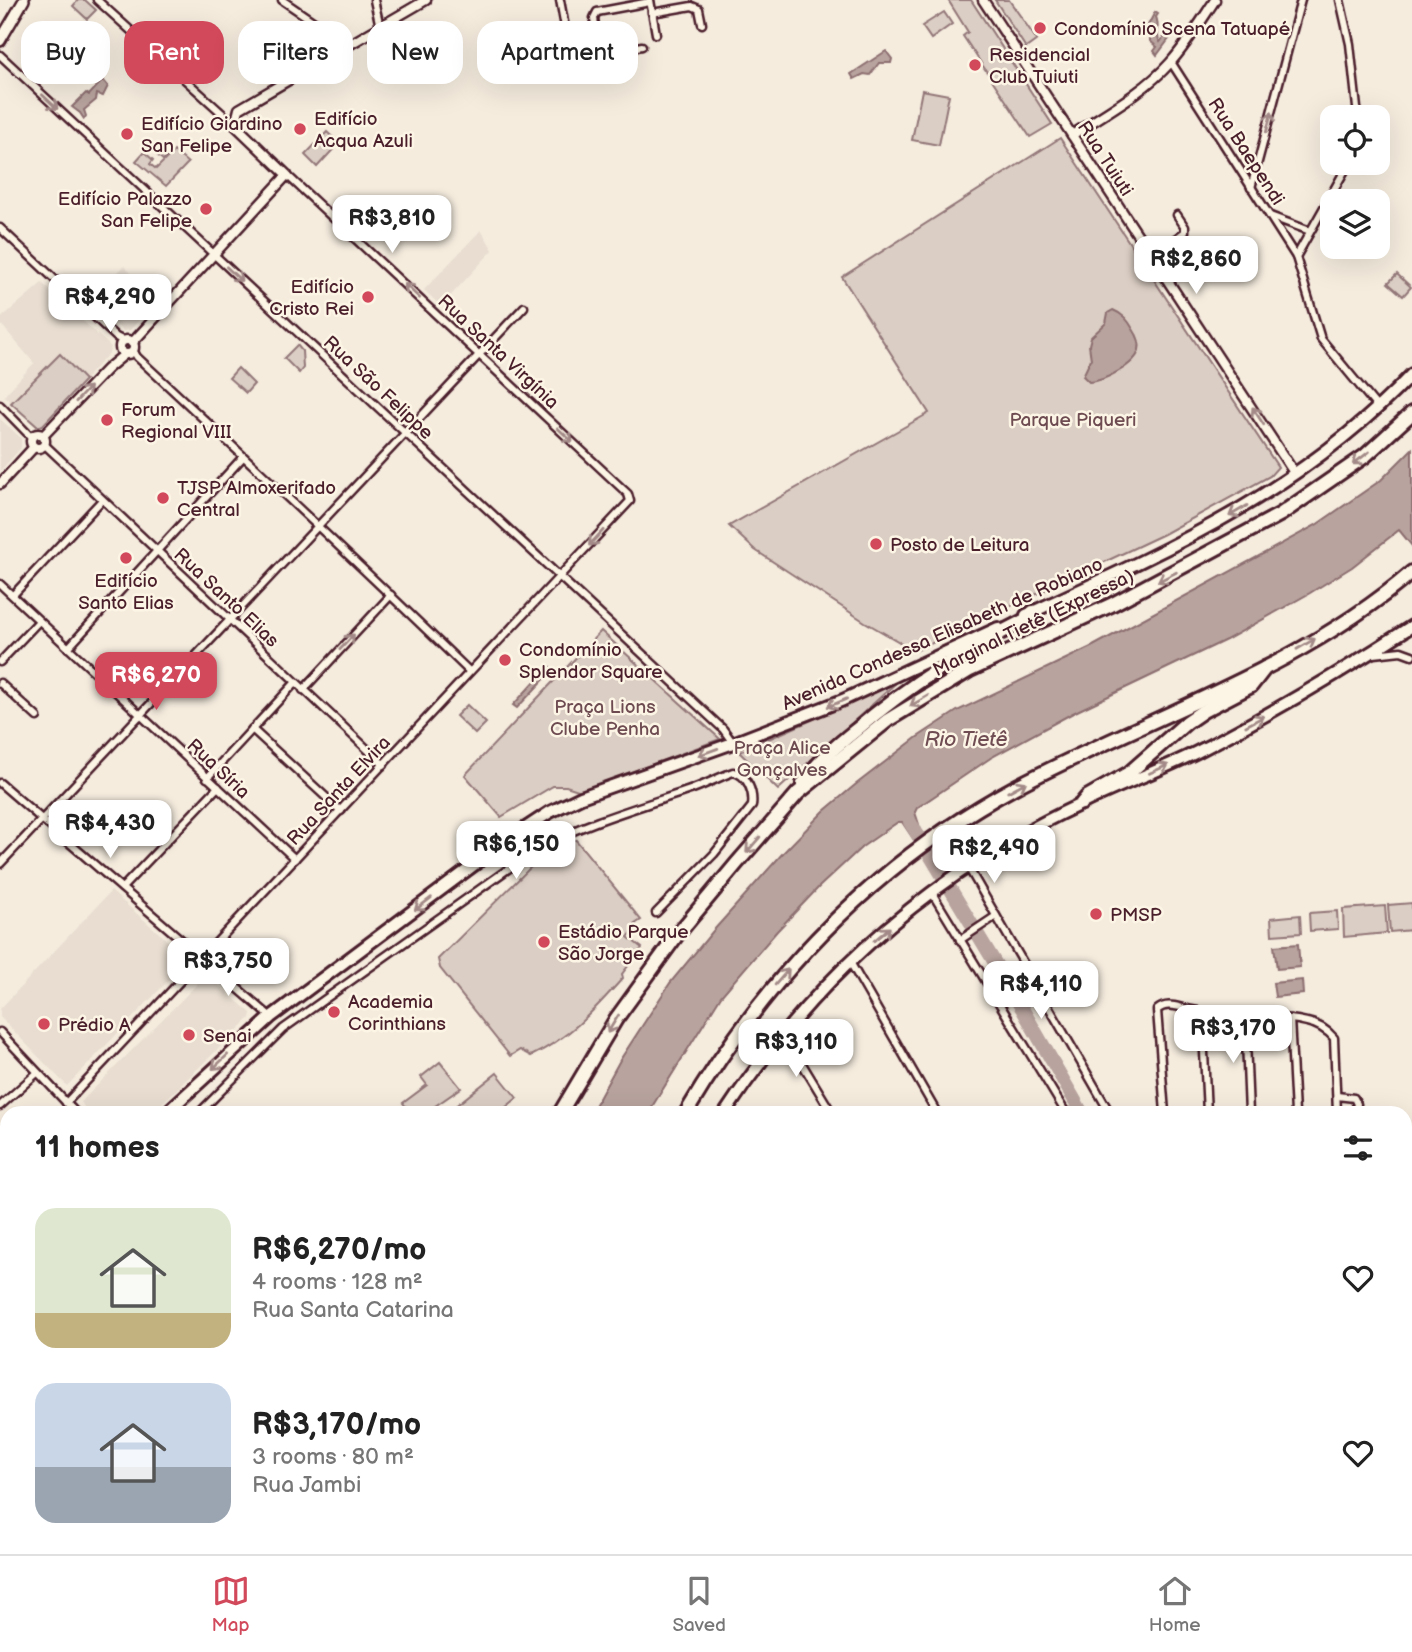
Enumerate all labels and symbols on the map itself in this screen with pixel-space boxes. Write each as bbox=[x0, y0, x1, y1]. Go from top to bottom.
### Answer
place label: Condomínio Scena Tatuapé bbox=[1054, 18, 1290, 41]
marker: Condomínio Scena Tatuapé bbox=[1032, 20, 1048, 36]
place label: Residencial Club Tuiuti bbox=[989, 44, 1090, 89]
marker: Residencial Club Tuiuti bbox=[967, 57, 983, 73]
one-way arrow bbox=[41, 94, 59, 110]
street label: Rua Baependi bbox=[1203, 94, 1289, 210]
place label: Edifício Acqua Azuli bbox=[314, 108, 413, 153]
one-way arrow bbox=[1263, 111, 1276, 133]
place label: Edifício Giardino San Felipe bbox=[141, 113, 282, 158]
street label: Rua Tuiuti bbox=[1072, 117, 1138, 201]
marker: Edifício Acqua Azuli bbox=[292, 121, 308, 137]
marker: Edifício Giardino San Felipe bbox=[119, 126, 135, 142]
place label: Edifício Palazzo San Felipe bbox=[58, 188, 192, 233]
pin: R$3,810 bbox=[327, 196, 457, 255]
marker: Edifício Palazzo San Felipe bbox=[198, 201, 214, 217]
pin: R$2,860 bbox=[1131, 236, 1261, 296]
one-way arrow bbox=[225, 265, 242, 282]
pin: R$4,290 bbox=[45, 274, 175, 334]
place label: Edifício Cristo Rei bbox=[269, 276, 354, 321]
one-way arrow bbox=[403, 283, 420, 300]
marker: Edifício Cristo Rei bbox=[360, 289, 376, 305]
street label: Rua Santa Virgínia bbox=[433, 290, 563, 414]
street label: Rua São Felippe bbox=[318, 331, 438, 445]
one-way arrow bbox=[75, 385, 91, 403]
place label: Forum Regional VIII bbox=[121, 399, 232, 444]
one-way arrow bbox=[1251, 407, 1265, 427]
park label: Parque Piqueri bbox=[1009, 409, 1137, 432]
marker: Forum Regional VIII bbox=[99, 412, 115, 428]
one-way arrow bbox=[556, 426, 573, 443]
one-way arrow bbox=[1352, 451, 1371, 466]
place label: TJSP Almoxerifado Central bbox=[177, 477, 336, 522]
marker: TJSP Almoxerifado Central bbox=[155, 490, 171, 506]
one-way arrow bbox=[1228, 504, 1248, 518]
one-way arrow bbox=[588, 529, 605, 546]
place label: Posto de Leitura bbox=[890, 534, 1029, 557]
marker: Posto de Leitura bbox=[868, 536, 884, 552]
street label: Rua Santo Elias bbox=[169, 544, 283, 653]
marker: Edifício Santo Elias bbox=[118, 550, 134, 566]
street label: Avenida Condessa Elisabeth de Robiano bbox=[779, 553, 1107, 716]
street label: Marginal Tietê (Expressa) bbox=[929, 565, 1138, 682]
place label: Edifício Santo Elias bbox=[78, 570, 174, 615]
one-way arrow bbox=[1157, 570, 1178, 584]
one-way arrow bbox=[339, 633, 355, 651]
one-way arrow bbox=[1295, 637, 1315, 651]
place label: Condomínio Splendor Square bbox=[519, 639, 663, 684]
pin: R$6,270 bbox=[91, 652, 221, 712]
marker: Condomínio Splendor Square bbox=[497, 652, 513, 668]
one-way arrow bbox=[910, 695, 930, 709]
park label: Praça Lions Clube Penha bbox=[550, 696, 660, 741]
one-way arrow bbox=[827, 697, 849, 710]
one-way arrow bbox=[1244, 714, 1265, 728]
water label: Rio Tietê bbox=[924, 727, 1008, 752]
street label: Rua Santa Elvira bbox=[283, 732, 396, 851]
street label: Rua Síria bbox=[182, 734, 254, 804]
park label: Praça Alice Gonçalves bbox=[734, 737, 830, 782]
one-way arrow bbox=[698, 747, 720, 759]
one-way arrow bbox=[1148, 762, 1169, 775]
one-way arrow bbox=[1006, 780, 1027, 794]
pin: R$4,430 bbox=[45, 800, 175, 860]
pin: R$6,150 bbox=[451, 822, 581, 881]
pin: R$2,490 bbox=[929, 826, 1059, 885]
one-way arrow bbox=[745, 835, 761, 853]
one-way arrow bbox=[415, 896, 433, 911]
place label: PMSP bbox=[1110, 904, 1162, 927]
marker: PMSP bbox=[1088, 906, 1104, 922]
place label: Estádio Parque São Jorge bbox=[558, 921, 689, 966]
one-way arrow bbox=[873, 926, 891, 941]
marker: Estádio Parque São Jorge bbox=[536, 934, 552, 950]
pin: R$3,750 bbox=[163, 939, 293, 998]
pin: R$4,110 bbox=[976, 962, 1106, 1021]
one-way arrow bbox=[774, 969, 790, 987]
place label: Academia Corinthians bbox=[348, 991, 446, 1036]
marker: Academia Corinthians bbox=[326, 1004, 342, 1020]
pin: R$3,170 bbox=[1168, 1006, 1298, 1065]
place label: Prédio A bbox=[58, 1014, 131, 1037]
one-way arrow bbox=[606, 1014, 621, 1033]
marker: Prédio A bbox=[36, 1016, 52, 1032]
pin: R$3,110 bbox=[731, 1020, 861, 1079]
place label: Senai bbox=[203, 1025, 252, 1048]
marker: Senai bbox=[181, 1027, 197, 1043]
one-way arrow bbox=[211, 1054, 229, 1070]

